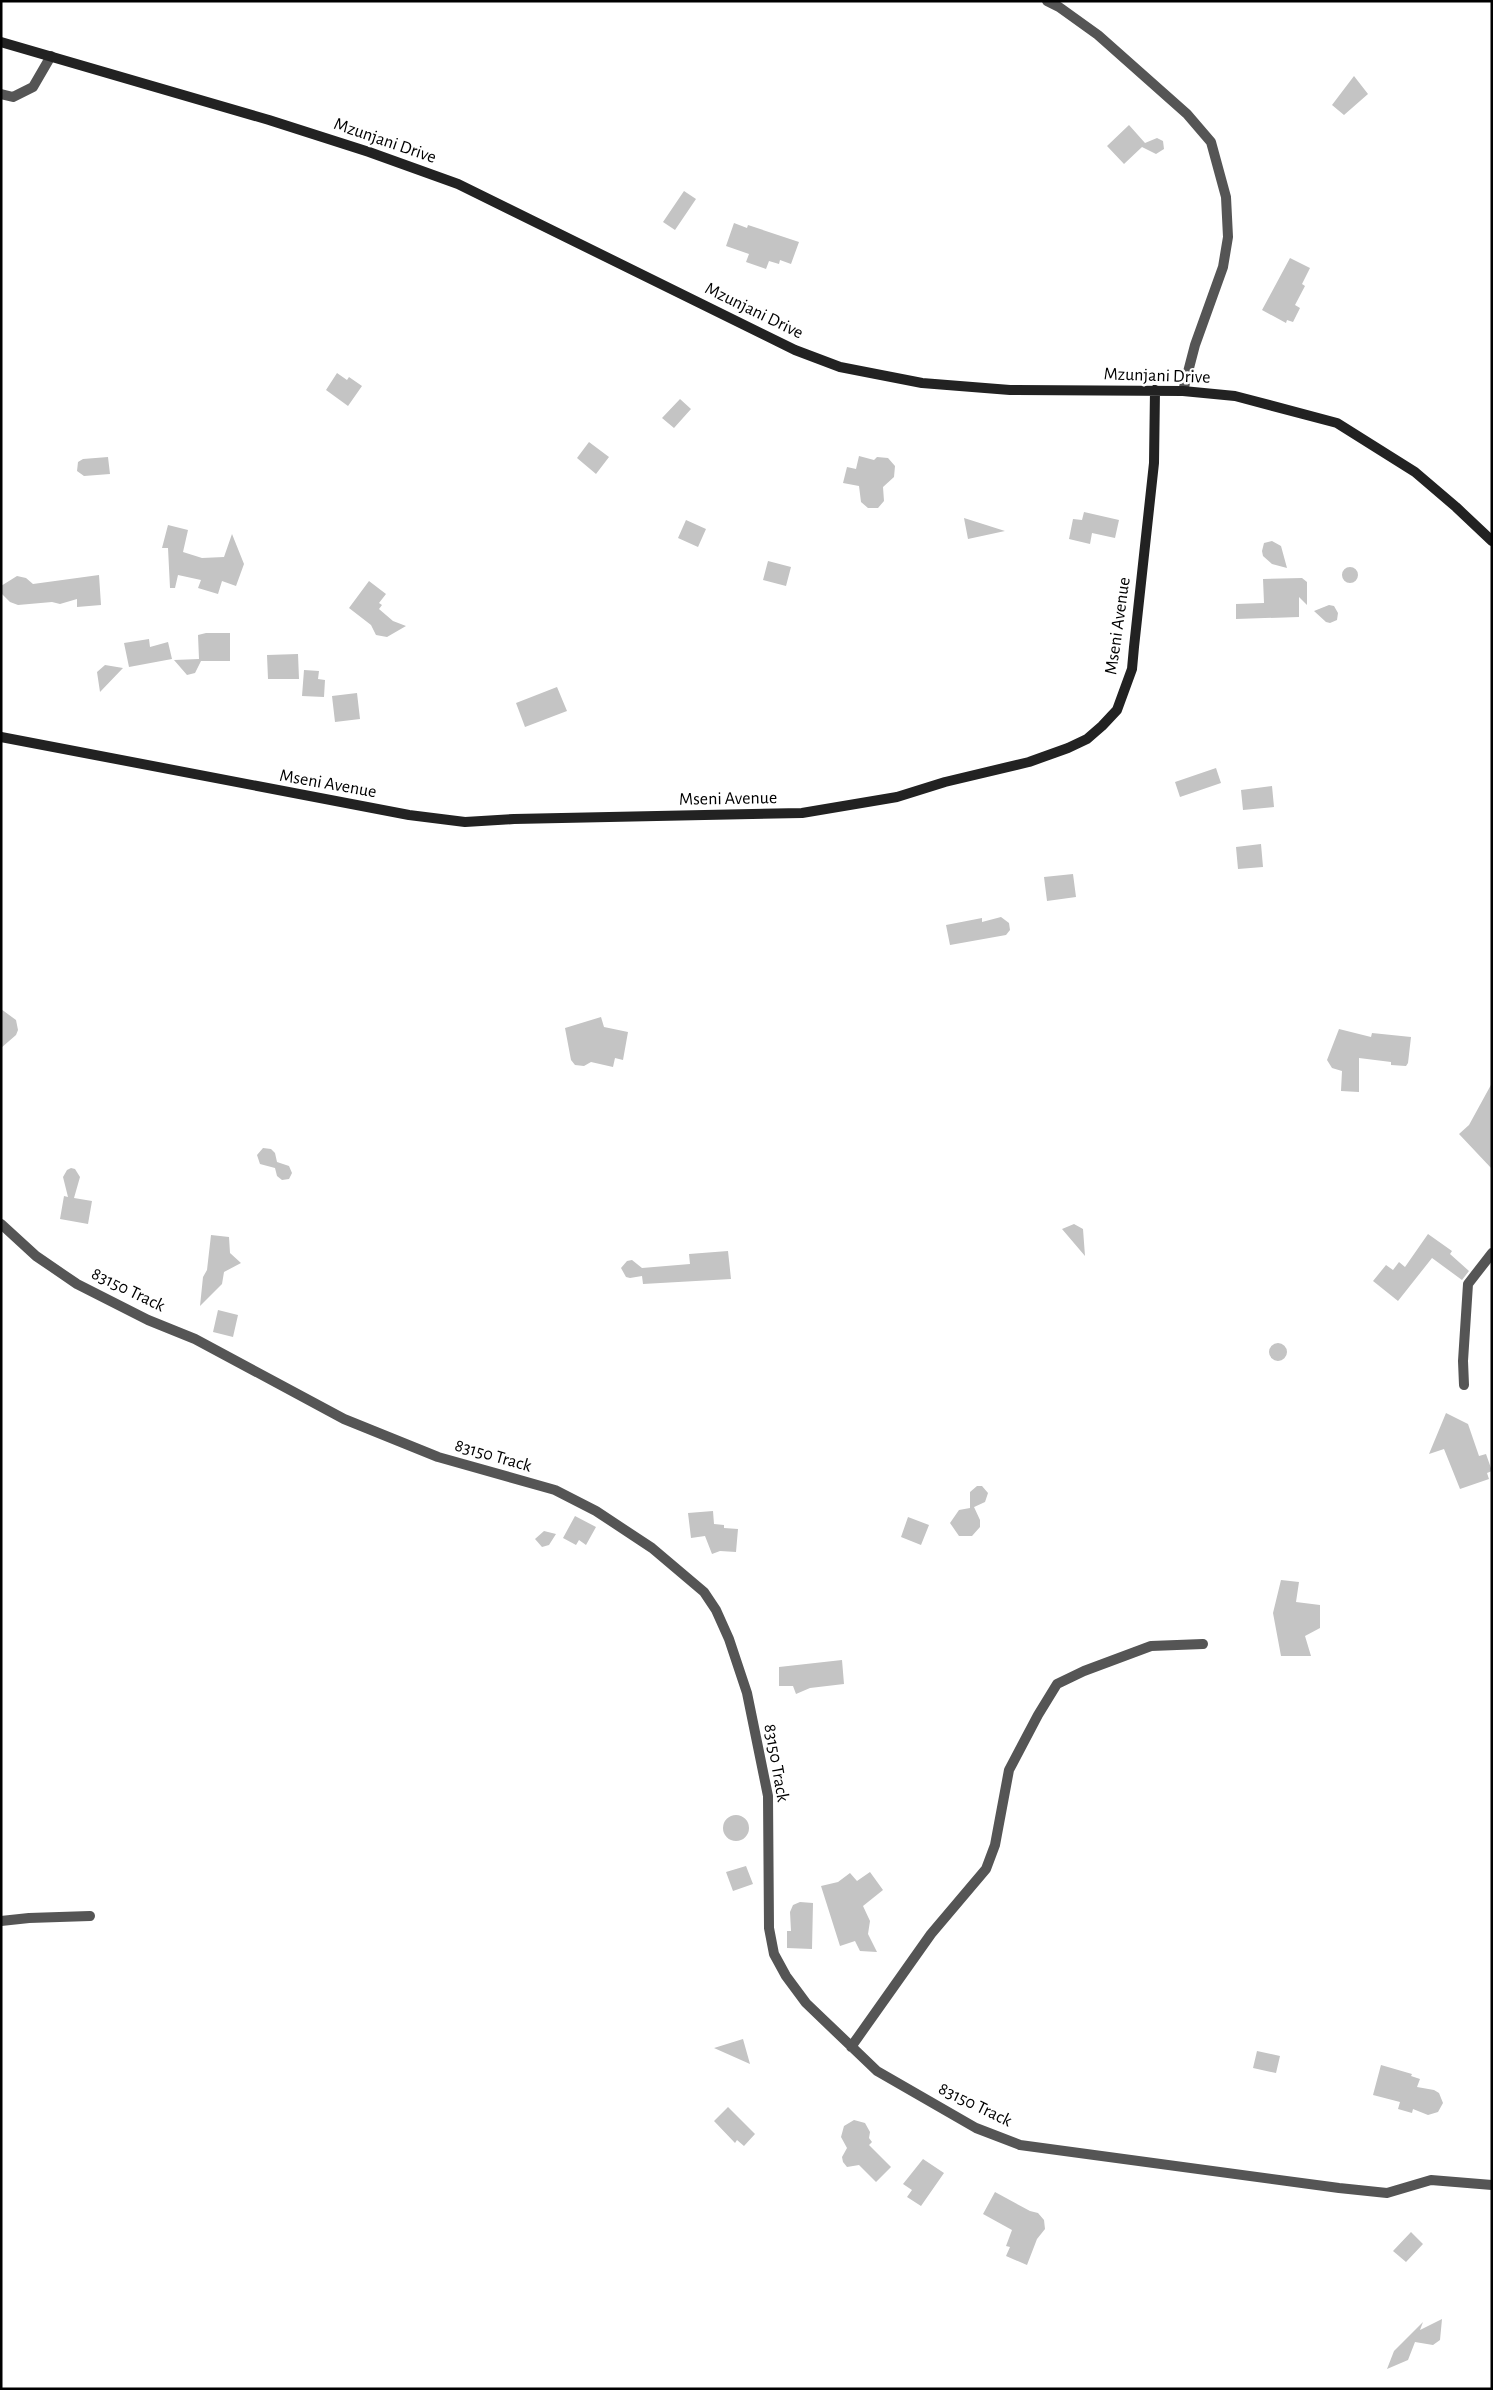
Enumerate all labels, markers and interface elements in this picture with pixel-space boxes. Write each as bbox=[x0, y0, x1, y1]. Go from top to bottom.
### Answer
street label: Mzunjani Drive bbox=[332, 115, 438, 167]
street label: Mzunjani Drive bbox=[702, 279, 806, 343]
street label: Mzunjani Drive bbox=[1103, 365, 1211, 387]
street label: Mseni Avenue bbox=[1102, 576, 1134, 676]
street label: Mseni Avenue bbox=[278, 767, 378, 801]
street label: Mseni Avenue bbox=[679, 789, 777, 809]
street label: 83150 Track bbox=[89, 1265, 168, 1316]
street label: 83150 Track bbox=[453, 1436, 534, 1476]
street label: 83150 Track bbox=[760, 1723, 792, 1804]
street label: 83150 Track bbox=[936, 2080, 1015, 2131]

